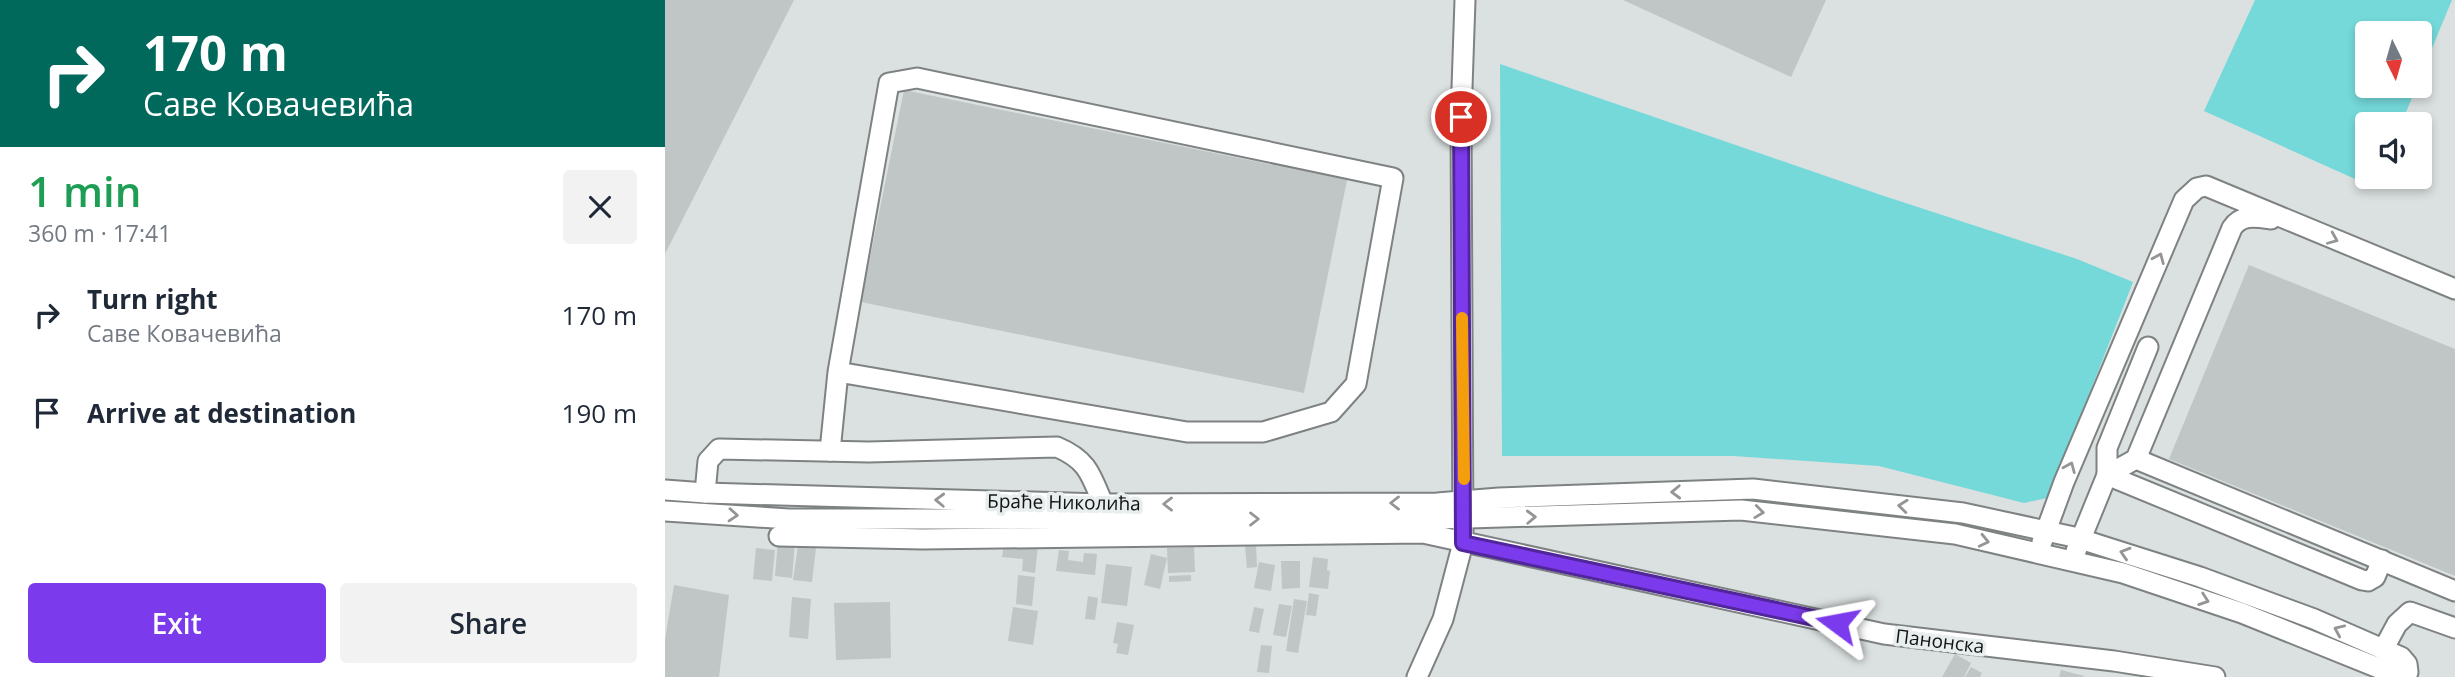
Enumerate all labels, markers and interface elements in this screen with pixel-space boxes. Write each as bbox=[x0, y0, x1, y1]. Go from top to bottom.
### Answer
text: 170 m bbox=[143, 19, 288, 85]
north arrow bbox=[2355, 21, 2433, 98]
map controls bbox=[2355, 21, 2432, 189]
icon: right bbox=[28, 28, 119, 119]
text: Саве Ковачевића bbox=[143, 82, 414, 125]
pin bbox=[1431, 87, 1491, 147]
icon: arrive bbox=[1442, 98, 1480, 136]
button: sound bbox=[2355, 112, 2432, 189]
text: 1 min bbox=[28, 162, 141, 219]
button: close bbox=[563, 170, 637, 244]
text: 360 m · 17:41 bbox=[28, 217, 171, 249]
one-way arrow bbox=[2326, 231, 2338, 245]
one-way arrow bbox=[2151, 252, 2165, 264]
text: Turn right bbox=[87, 281, 218, 317]
icon: right bbox=[28, 296, 66, 334]
text: 170 m bbox=[562, 297, 637, 333]
text: Саве Ковачевића bbox=[87, 317, 282, 349]
icon: arrive bbox=[28, 394, 66, 432]
text: Arrive at destination bbox=[87, 395, 356, 431]
text: 190 m bbox=[562, 395, 637, 431]
one-way arrow bbox=[2062, 462, 2076, 474]
one-way arrow bbox=[1670, 484, 1681, 499]
street label: Браће Николића bbox=[987, 488, 1141, 516]
one-way arrow bbox=[935, 492, 946, 507]
one-way arrow bbox=[1390, 495, 1400, 511]
one-way arrow bbox=[1162, 496, 1173, 512]
one-way arrow bbox=[1897, 498, 1909, 513]
one-way arrow bbox=[1753, 504, 1764, 519]
one-way arrow bbox=[728, 507, 739, 522]
one-way arrow bbox=[1526, 510, 1537, 525]
one-way arrow bbox=[1250, 511, 1260, 527]
one-way arrow bbox=[1978, 533, 1990, 547]
one-way arrow bbox=[2119, 547, 2131, 561]
button: Exit bbox=[28, 583, 326, 663]
button: Share bbox=[340, 583, 637, 663]
position arrow bbox=[1800, 586, 1874, 660]
one-way arrow bbox=[2197, 592, 2209, 606]
street label: Панонска bbox=[1894, 623, 1986, 659]
one-way arrow bbox=[2333, 624, 2346, 638]

